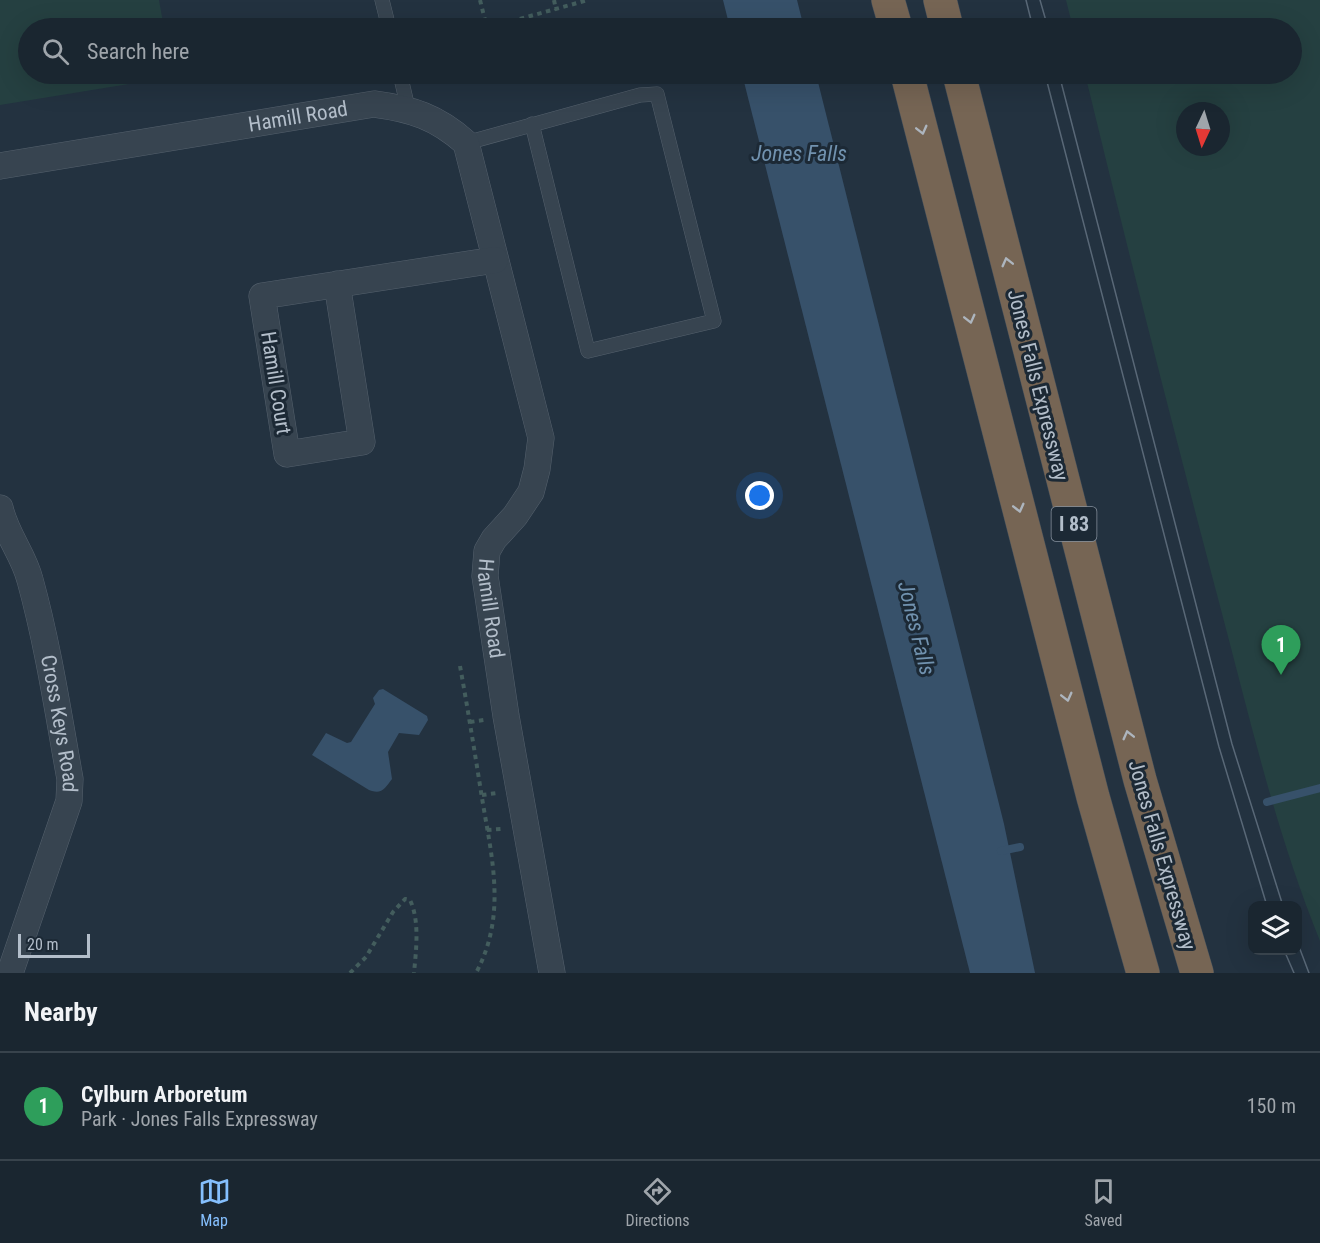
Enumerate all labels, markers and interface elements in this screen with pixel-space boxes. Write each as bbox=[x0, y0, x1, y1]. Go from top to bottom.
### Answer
search box bbox=[18, 18, 1302, 84]
icon: search bbox=[39, 35, 72, 68]
text: Search here bbox=[87, 39, 189, 64]
street label: Hamill Road bbox=[246, 97, 349, 137]
north arrow bbox=[1176, 102, 1230, 156]
one-way arrow bbox=[914, 125, 927, 135]
water label: Jones Falls bbox=[751, 141, 847, 166]
one-way arrow bbox=[1002, 257, 1014, 267]
street label: Jones Falls Expressway bbox=[1003, 287, 1073, 483]
one-way arrow bbox=[963, 313, 975, 324]
street label: Hamill Court bbox=[256, 330, 296, 436]
your location bbox=[745, 481, 774, 510]
one-way arrow bbox=[1011, 503, 1024, 513]
road number: I 83 bbox=[1052, 507, 1096, 541]
street label: Hamill Road bbox=[472, 558, 509, 660]
water label: Jones Falls bbox=[893, 579, 940, 678]
pin: 1 bbox=[1262, 626, 1300, 675]
street label: Cross Keys Road bbox=[36, 653, 82, 793]
one-way arrow bbox=[1060, 691, 1072, 702]
one-way arrow bbox=[1123, 730, 1136, 740]
street label: Jones Falls Expressway bbox=[1123, 757, 1201, 953]
map controls bbox=[1248, 901, 1302, 955]
button: layers bbox=[1248, 901, 1302, 955]
scale bar bbox=[18, 931, 90, 958]
text: 20 m bbox=[27, 935, 59, 954]
text: Nearby bbox=[24, 997, 98, 1027]
text: Cylburn Arboretum bbox=[81, 1082, 248, 1107]
text: 1 bbox=[38, 1094, 49, 1118]
text: 150 m bbox=[1247, 1094, 1296, 1118]
text: Park · Jones Falls Expressway bbox=[81, 1107, 318, 1131]
tab: Map bbox=[198, 1175, 231, 1230]
tab: Directions bbox=[626, 1175, 689, 1230]
tab: Saved bbox=[1084, 1175, 1122, 1230]

